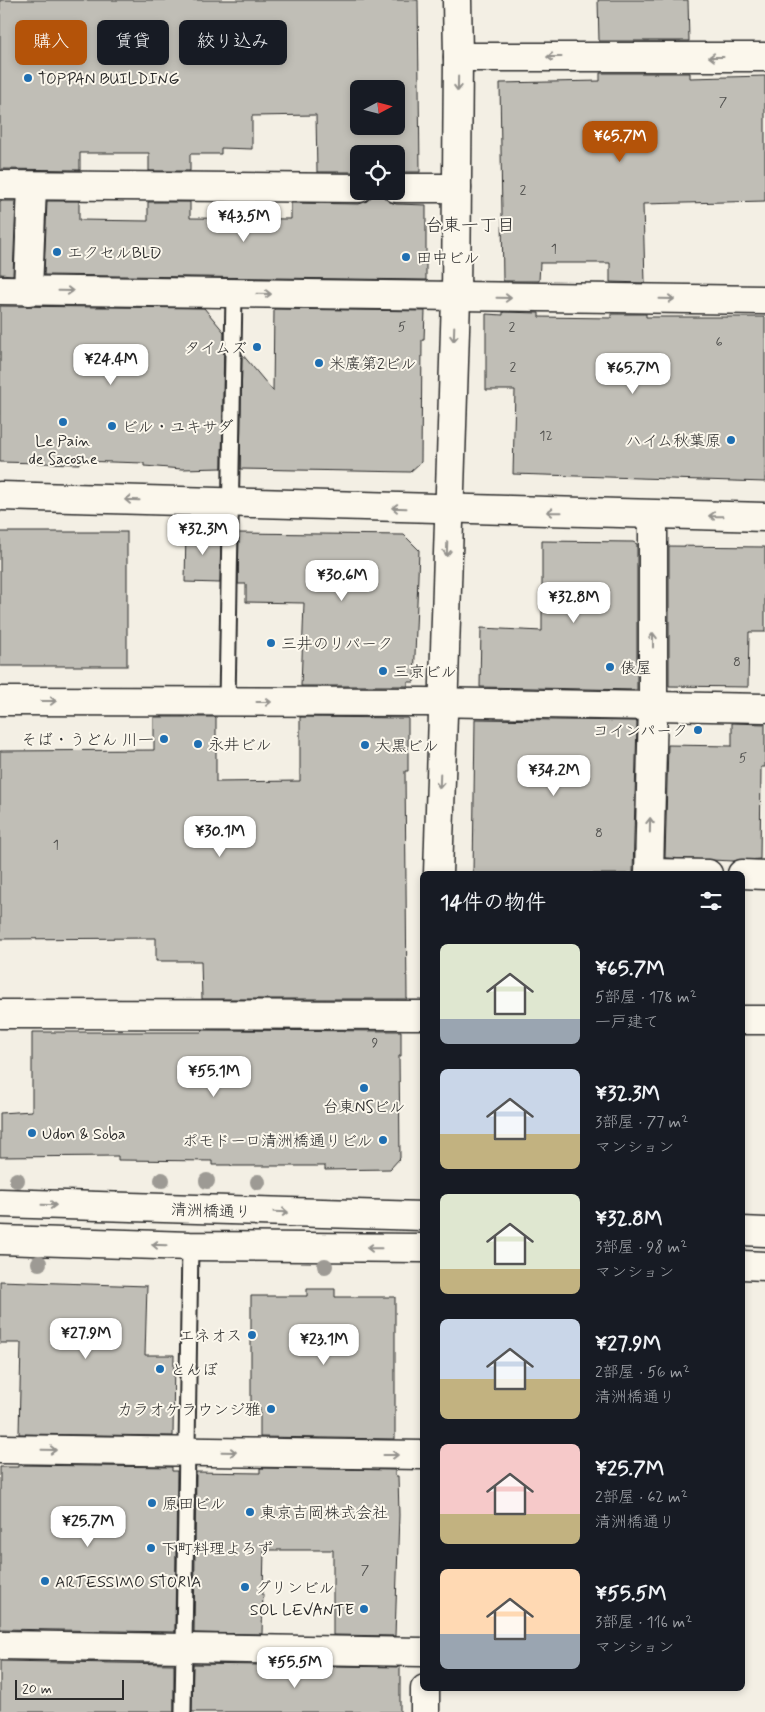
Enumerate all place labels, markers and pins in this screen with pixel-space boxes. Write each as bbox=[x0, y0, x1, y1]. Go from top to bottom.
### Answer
place label: TOPPAN BUILDING bbox=[38, 69, 180, 90]
marker: TOPPAN BUILDING bbox=[22, 72, 34, 84]
pin: ¥65.7M bbox=[579, 120, 661, 163]
pin: ¥43.5M bbox=[203, 200, 285, 243]
place label: エクセルBLD bbox=[67, 243, 162, 264]
marker: エクセルBLD bbox=[51, 246, 63, 258]
place label: 田中ビル bbox=[416, 248, 480, 269]
marker: 田中ビル bbox=[400, 251, 412, 263]
place label: タイムズ bbox=[184, 338, 247, 359]
marker: タイムズ bbox=[251, 341, 263, 353]
pin: ¥24.4M bbox=[70, 344, 152, 386]
pin: ¥65.7M bbox=[592, 352, 674, 395]
place label: 米廣第2ビル bbox=[329, 354, 417, 375]
marker: 米廣第2ビル bbox=[313, 357, 325, 369]
marker: Le Pain de Sacoshe bbox=[57, 416, 69, 428]
place label: ビル・ユキサダ bbox=[122, 417, 234, 438]
marker: ビル・ユキサダ bbox=[106, 420, 118, 432]
place label: Le Pain de Sacoshe bbox=[28, 431, 98, 470]
place label: ハイム秋葉原 bbox=[626, 431, 721, 452]
marker: ハイム秋葉原 bbox=[725, 434, 737, 446]
pin: ¥32.3M bbox=[162, 514, 244, 556]
pin: ¥30.6M bbox=[301, 560, 383, 602]
pin: ¥32.8M bbox=[533, 582, 615, 624]
place label: 三井のリパーク bbox=[281, 634, 393, 655]
marker: 三井のリパーク bbox=[265, 637, 277, 649]
place label: 俵屋 bbox=[620, 658, 652, 679]
marker: 俵屋 bbox=[604, 661, 616, 673]
place label: 三京ビル bbox=[393, 662, 457, 683]
marker: 三京ビル bbox=[377, 665, 389, 677]
place label: コインパーク bbox=[593, 721, 688, 742]
marker: コインパーク bbox=[692, 724, 704, 736]
place label: そば・うどん 川一 bbox=[21, 730, 154, 751]
marker: そば・うどん 川一 bbox=[158, 733, 170, 745]
place label: 永井ビル bbox=[208, 735, 272, 756]
place label: 大黒ビル bbox=[375, 736, 439, 757]
marker: 永井ビル bbox=[192, 738, 204, 750]
marker: 大黒ビル bbox=[359, 739, 371, 751]
pin: ¥34.2M bbox=[513, 754, 595, 797]
pin: ¥30.1M bbox=[179, 816, 261, 858]
pin: ¥55.1M bbox=[173, 1056, 255, 1098]
marker: 台東NSビル bbox=[358, 1082, 370, 1094]
place label: 台東NSビル bbox=[323, 1097, 405, 1118]
place label: Udon & Soba bbox=[42, 1124, 126, 1145]
marker: Udon & Soba bbox=[26, 1127, 38, 1139]
place label: ポモドーロ清洲橋通りビル bbox=[182, 1131, 373, 1152]
marker: ポモドーロ清洲橋通りビル bbox=[377, 1134, 389, 1146]
pin: ¥27.9M bbox=[45, 1318, 127, 1360]
pin: ¥23.1M bbox=[283, 1324, 365, 1366]
place label: エネオス bbox=[179, 1326, 242, 1347]
marker: エネオス bbox=[246, 1329, 258, 1341]
place label: とんぼ bbox=[170, 1360, 218, 1381]
marker: とんぼ bbox=[154, 1363, 166, 1375]
place label: カラオケラウンジ雅 bbox=[117, 1400, 261, 1421]
marker: カラオケラウンジ雅 bbox=[265, 1403, 277, 1415]
place label: 原田ビル bbox=[162, 1494, 226, 1515]
marker: 原田ビル bbox=[146, 1497, 158, 1509]
place label: 東京吉岡株式会社 bbox=[260, 1503, 388, 1524]
pin: ¥25.7M bbox=[47, 1506, 129, 1548]
marker: 東京吉岡株式会社 bbox=[244, 1506, 256, 1518]
place label: 下町料理よろず bbox=[161, 1539, 273, 1560]
marker: 下町料理よろず bbox=[145, 1542, 157, 1554]
place label: ARTESSIMO STORIA bbox=[55, 1572, 201, 1593]
marker: ARTESSIMO STORIA bbox=[39, 1575, 51, 1587]
place label: グリンビル bbox=[255, 1578, 335, 1599]
marker: グリンビル bbox=[239, 1581, 251, 1593]
place label: SOL LEVANTE bbox=[250, 1600, 354, 1621]
marker: SOL LEVANTE bbox=[358, 1603, 370, 1615]
pin: ¥55.5M bbox=[254, 1646, 336, 1689]

